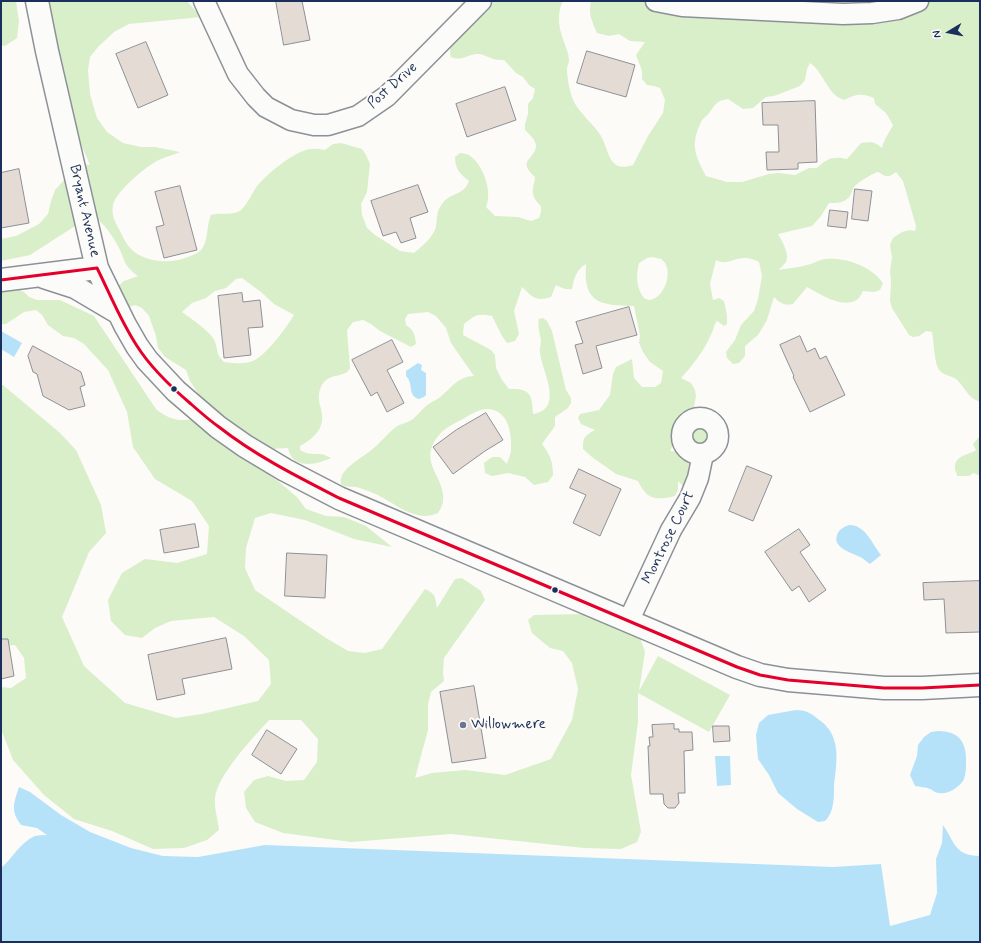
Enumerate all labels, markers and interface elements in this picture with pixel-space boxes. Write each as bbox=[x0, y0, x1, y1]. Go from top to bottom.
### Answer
north arrow bbox=[929, 12, 969, 52]
text: N bbox=[930, 29, 945, 39]
street label: Post Drive bbox=[364, 59, 422, 113]
street label: Bryant Avenue bbox=[65, 163, 103, 259]
unlabelled marker bbox=[169, 384, 179, 394]
street label: Montrose Court bbox=[639, 489, 699, 587]
unlabelled marker bbox=[550, 585, 560, 595]
place label: Willowmere bbox=[471, 716, 546, 734]
marker: Willowmere bbox=[458, 720, 468, 730]

